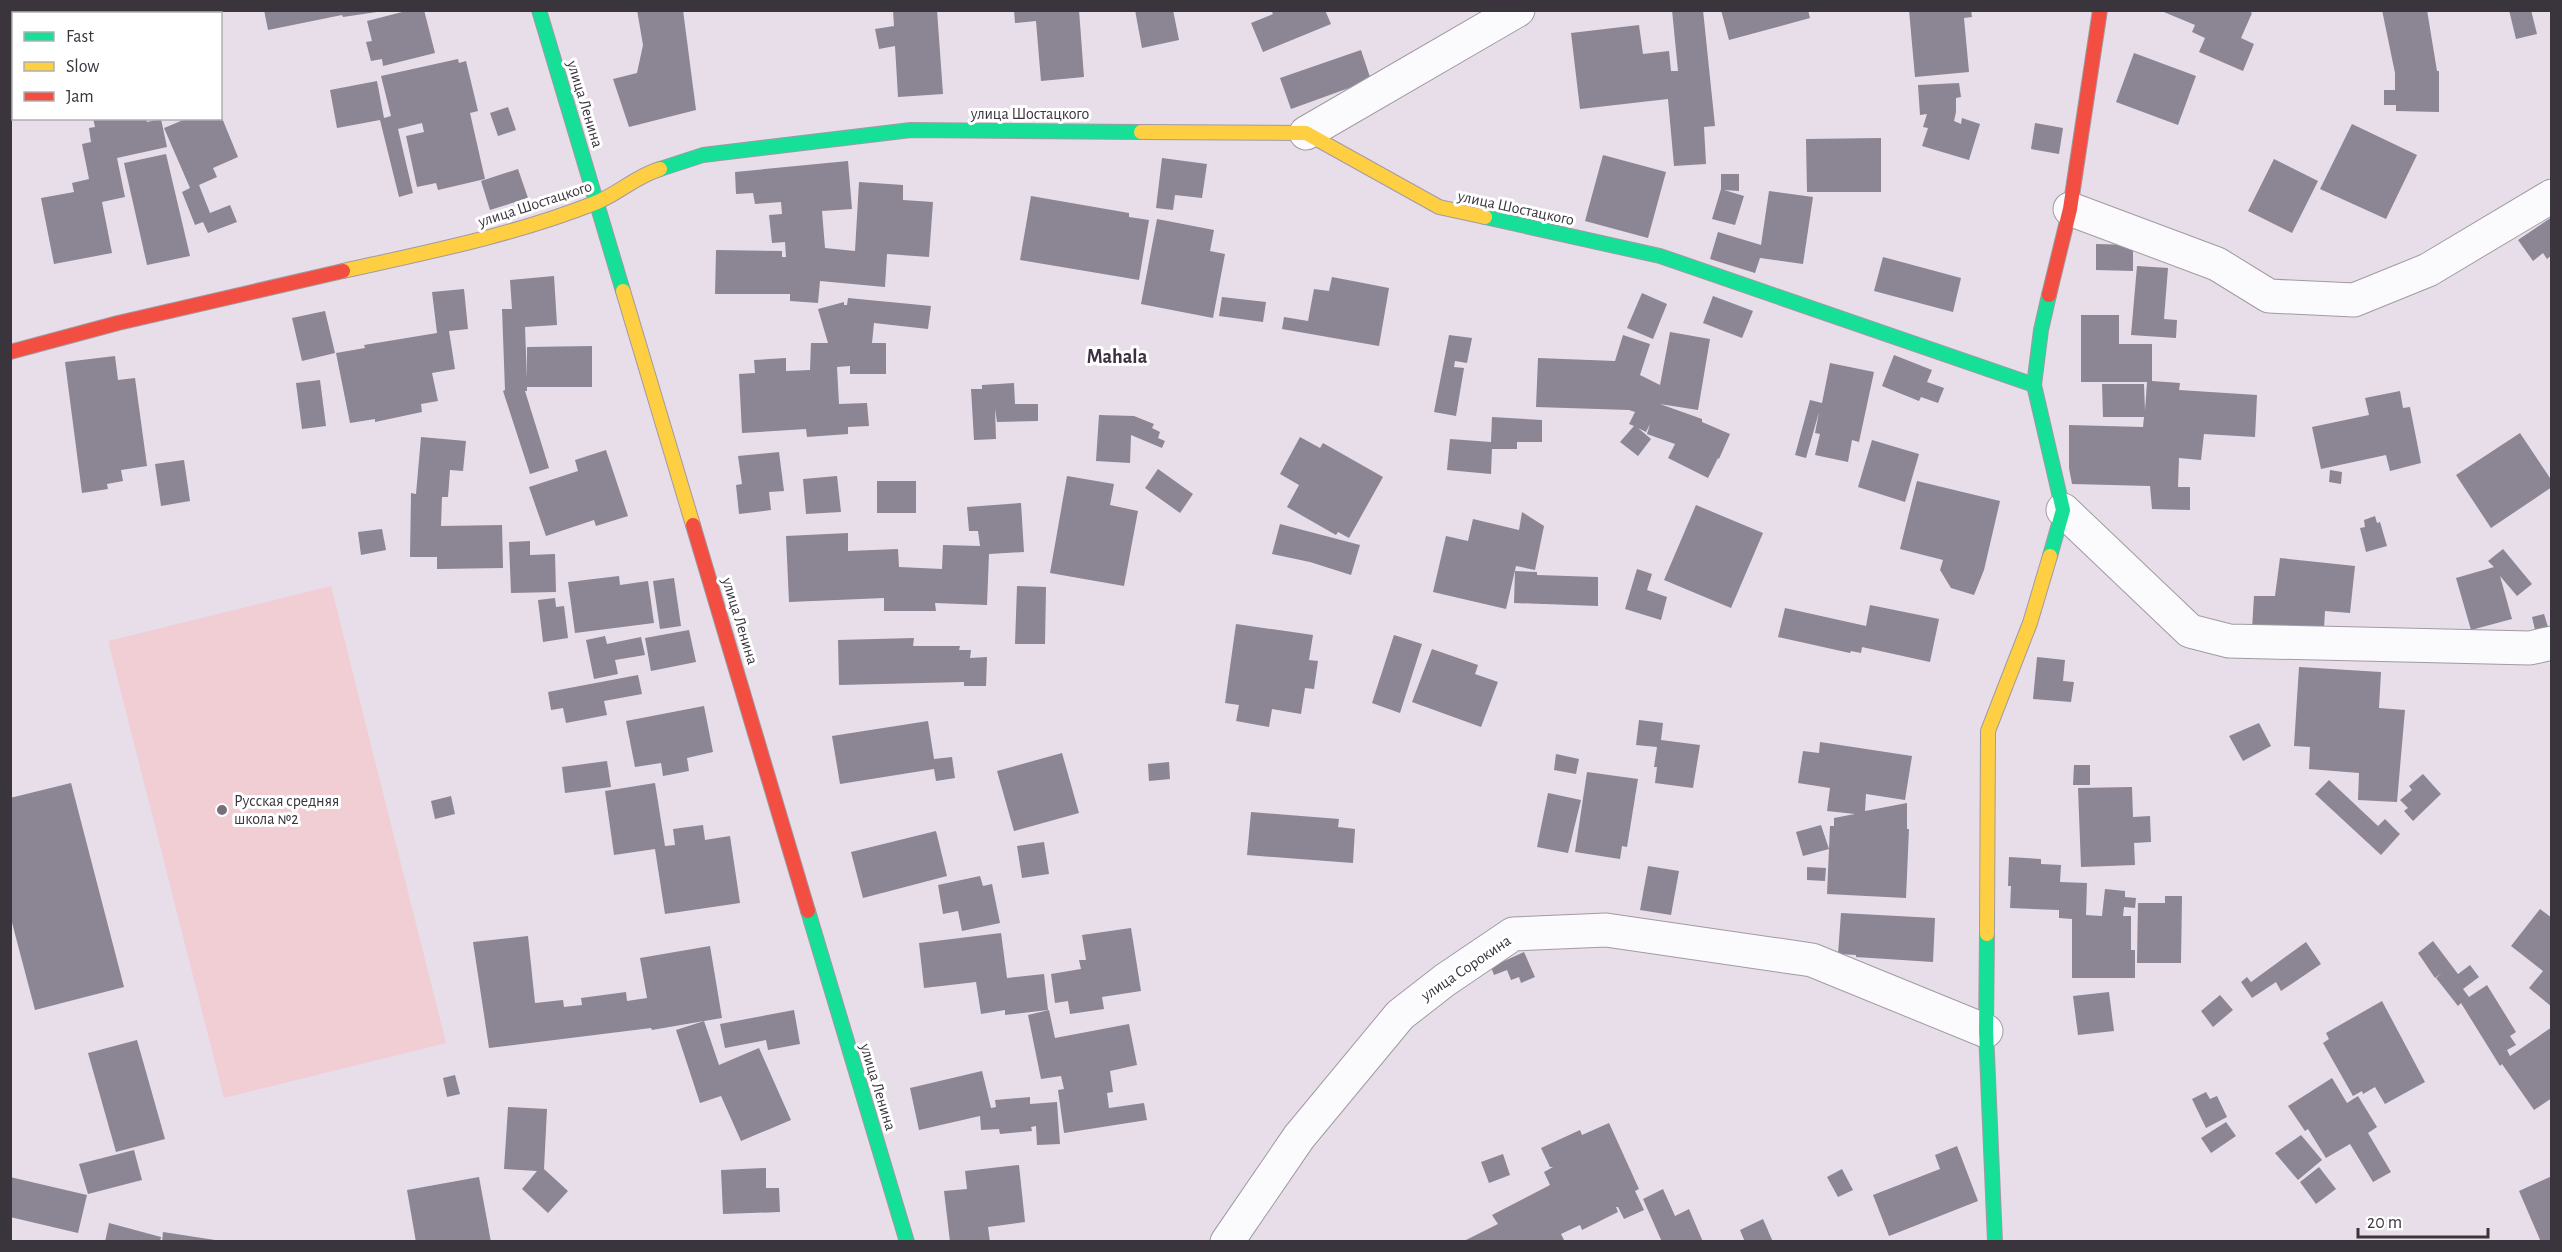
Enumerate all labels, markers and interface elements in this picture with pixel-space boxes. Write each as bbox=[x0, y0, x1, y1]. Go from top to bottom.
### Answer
legend bbox=[12, 12, 222, 120]
text: Fast bbox=[66, 28, 94, 46]
text: Slow bbox=[66, 58, 99, 76]
street label: улица Ленина bbox=[563, 58, 606, 150]
text: Jam bbox=[66, 88, 94, 106]
street label: улица Шостацкого bbox=[970, 106, 1090, 123]
street label: улица Шостацкого bbox=[475, 178, 594, 231]
street label: улица Шостацкого bbox=[1455, 188, 1576, 229]
district label: Mahala bbox=[1087, 347, 1148, 367]
street label: улица Ленина bbox=[718, 575, 761, 667]
place label: Русская средняя школа №2 bbox=[234, 793, 339, 827]
marker: Русская средняя школа №2 bbox=[215, 803, 229, 817]
street label: улица Сорокина bbox=[1417, 932, 1514, 1005]
street label: улица Ленина bbox=[856, 1041, 899, 1133]
scale bar bbox=[2358, 1201, 2488, 1239]
text: 20 m bbox=[2367, 1214, 2402, 1232]

